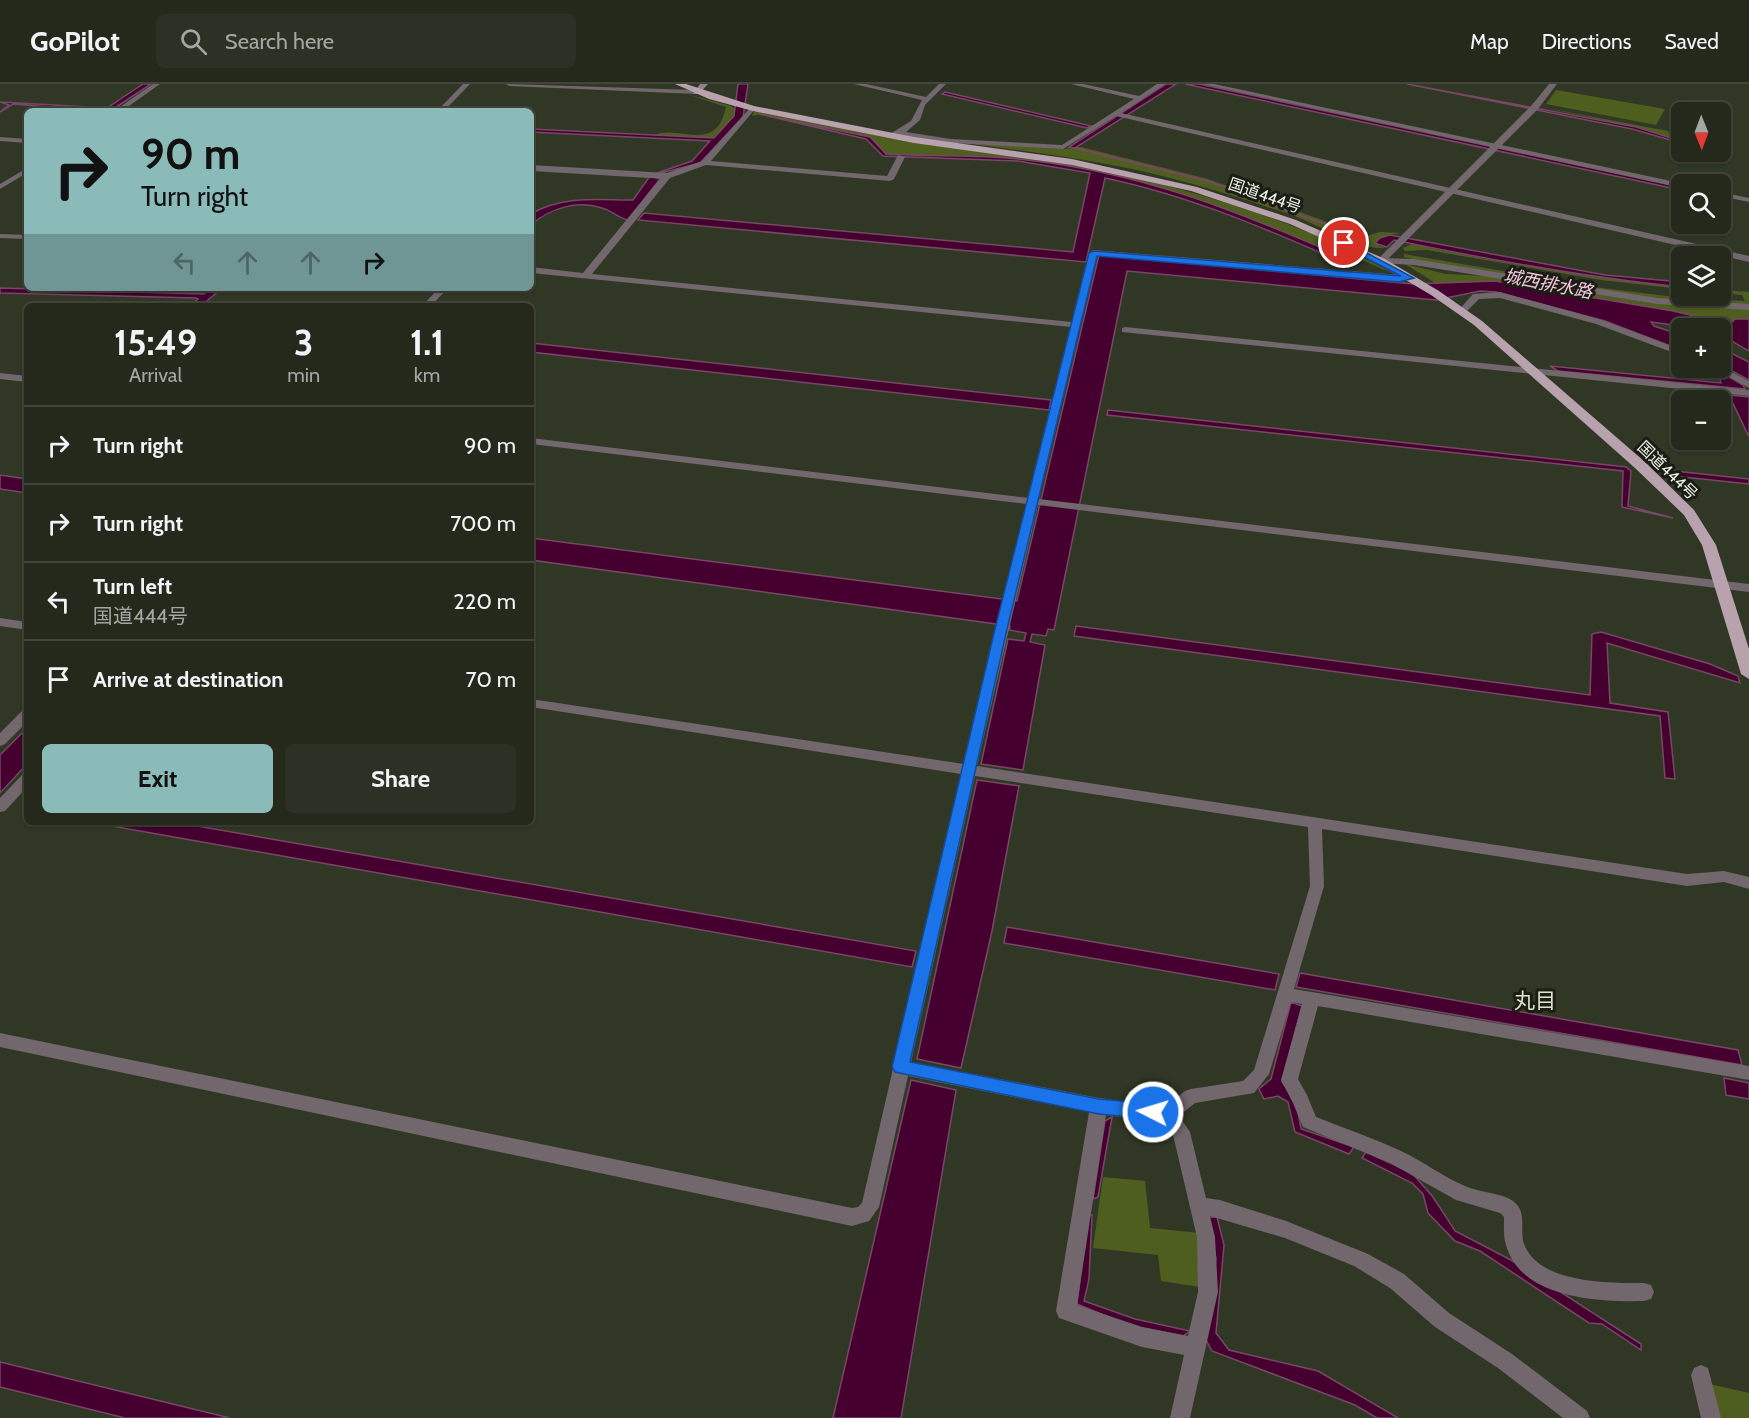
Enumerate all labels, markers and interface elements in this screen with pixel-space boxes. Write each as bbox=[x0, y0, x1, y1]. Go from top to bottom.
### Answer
search box bbox=[156, 14, 576, 68]
text: GoPilot bbox=[30, 24, 120, 58]
icon: search bbox=[177, 25, 210, 58]
text: Search here bbox=[225, 28, 334, 55]
text: Map bbox=[1470, 29, 1509, 54]
text: Directions bbox=[1542, 29, 1631, 54]
text: Saved bbox=[1664, 29, 1719, 54]
north arrow bbox=[1671, 102, 1731, 162]
map controls bbox=[1671, 102, 1731, 450]
text: 90 m bbox=[141, 128, 240, 180]
icon: right bbox=[42, 132, 120, 210]
street label: 国道444号 bbox=[1226, 174, 1304, 217]
button: search bbox=[1671, 174, 1731, 234]
text: Turn right bbox=[141, 180, 248, 213]
pin bbox=[1318, 217, 1369, 268]
icon: arrive bbox=[1327, 226, 1360, 259]
icon: left bbox=[168, 246, 201, 279]
icon: ahead bbox=[231, 246, 264, 279]
icon: ahead bbox=[294, 246, 327, 279]
icon: right bbox=[357, 246, 390, 279]
button: layers bbox=[1671, 246, 1731, 306]
water label: 城西排水路 bbox=[1502, 265, 1596, 304]
button: + bbox=[1671, 318, 1731, 378]
text: 15:49 bbox=[114, 320, 197, 364]
text: 3 bbox=[294, 320, 313, 364]
text: 1.1 bbox=[410, 320, 444, 364]
text: Arrival bbox=[129, 363, 182, 387]
text: min bbox=[287, 363, 320, 387]
text: km bbox=[414, 363, 440, 387]
button: − bbox=[1671, 390, 1731, 450]
icon: right bbox=[42, 429, 75, 462]
text: Turn right bbox=[93, 432, 183, 459]
text: 90 m bbox=[464, 432, 516, 459]
street label: 国道444号 bbox=[1634, 437, 1701, 504]
icon: right bbox=[42, 507, 75, 540]
text: Turn right bbox=[93, 510, 183, 537]
text: 700 m bbox=[450, 510, 516, 537]
text: Turn left bbox=[93, 573, 172, 600]
icon: left bbox=[42, 585, 75, 618]
text: 220 m bbox=[453, 588, 516, 615]
text: 国道444号 bbox=[93, 604, 188, 628]
icon: arrive bbox=[42, 663, 75, 696]
text: Arrive at destination bbox=[93, 666, 283, 693]
text: 70 m bbox=[466, 666, 516, 693]
button: Exit bbox=[42, 744, 273, 813]
button: Share bbox=[285, 744, 516, 813]
district label: 丸目 bbox=[1514, 988, 1556, 1013]
position arrow bbox=[1121, 1080, 1185, 1144]

